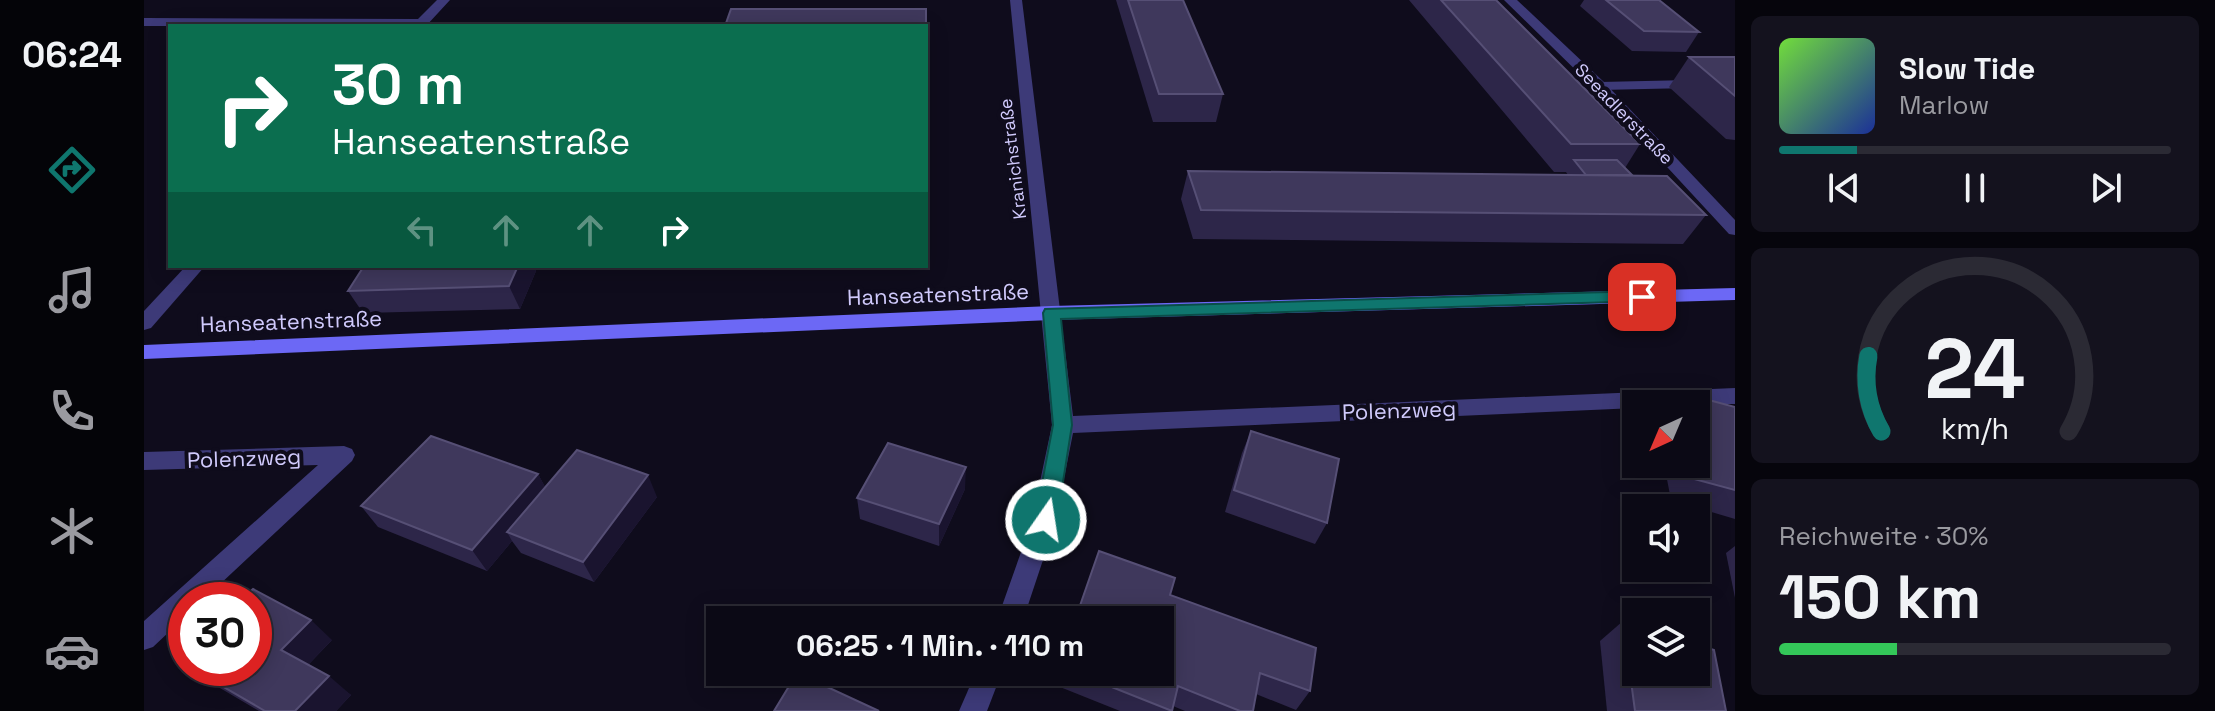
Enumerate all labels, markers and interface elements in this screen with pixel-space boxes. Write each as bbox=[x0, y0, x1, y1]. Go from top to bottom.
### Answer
text: 06:24 bbox=[22, 32, 122, 78]
text: 30 m bbox=[332, 49, 464, 120]
text: Slow Tide bbox=[1899, 49, 2035, 88]
icon: right bbox=[200, 56, 304, 160]
street label: Seeadlerstraße bbox=[1570, 58, 1679, 169]
text: Marlow bbox=[1899, 88, 1989, 122]
street label: Kranichstraße bbox=[994, 97, 1031, 221]
text: Hanseatenstraße bbox=[332, 119, 630, 165]
icon: directions bbox=[44, 142, 100, 198]
icon: previous bbox=[1822, 166, 1866, 210]
icon: pause bbox=[1953, 166, 1997, 210]
icon: next bbox=[2084, 166, 2128, 210]
icon: left bbox=[400, 208, 444, 252]
icon: ahead bbox=[484, 208, 528, 252]
icon: ahead bbox=[568, 208, 612, 252]
icon: right bbox=[652, 208, 696, 252]
icon: music bbox=[44, 262, 100, 318]
pin bbox=[1608, 263, 1676, 331]
icon: arrive bbox=[1620, 275, 1664, 319]
street label: Hanseatenstraße bbox=[846, 277, 1030, 311]
street label: Hanseatenstraße bbox=[199, 304, 383, 338]
text: 24 bbox=[1925, 315, 2025, 421]
icon: phone bbox=[44, 383, 100, 439]
north arrow bbox=[1622, 390, 1710, 478]
map controls bbox=[1622, 390, 1710, 686]
street label: Polenzweg bbox=[1341, 394, 1457, 426]
text: km/h bbox=[1941, 411, 2009, 447]
street label: Polenzweg bbox=[186, 442, 302, 474]
position arrow bbox=[1004, 478, 1088, 562]
button: sound bbox=[1622, 494, 1710, 582]
icon: climate bbox=[44, 503, 100, 559]
text: Reichweite · 30% bbox=[1779, 519, 1988, 553]
text: 150 km bbox=[1779, 559, 1981, 636]
speed limit sign: 30 bbox=[168, 582, 272, 686]
button: layers bbox=[1622, 598, 1710, 686]
icon: car bbox=[44, 623, 100, 679]
text: 06:25 · 1 Min. · 110 m bbox=[796, 626, 1084, 665]

